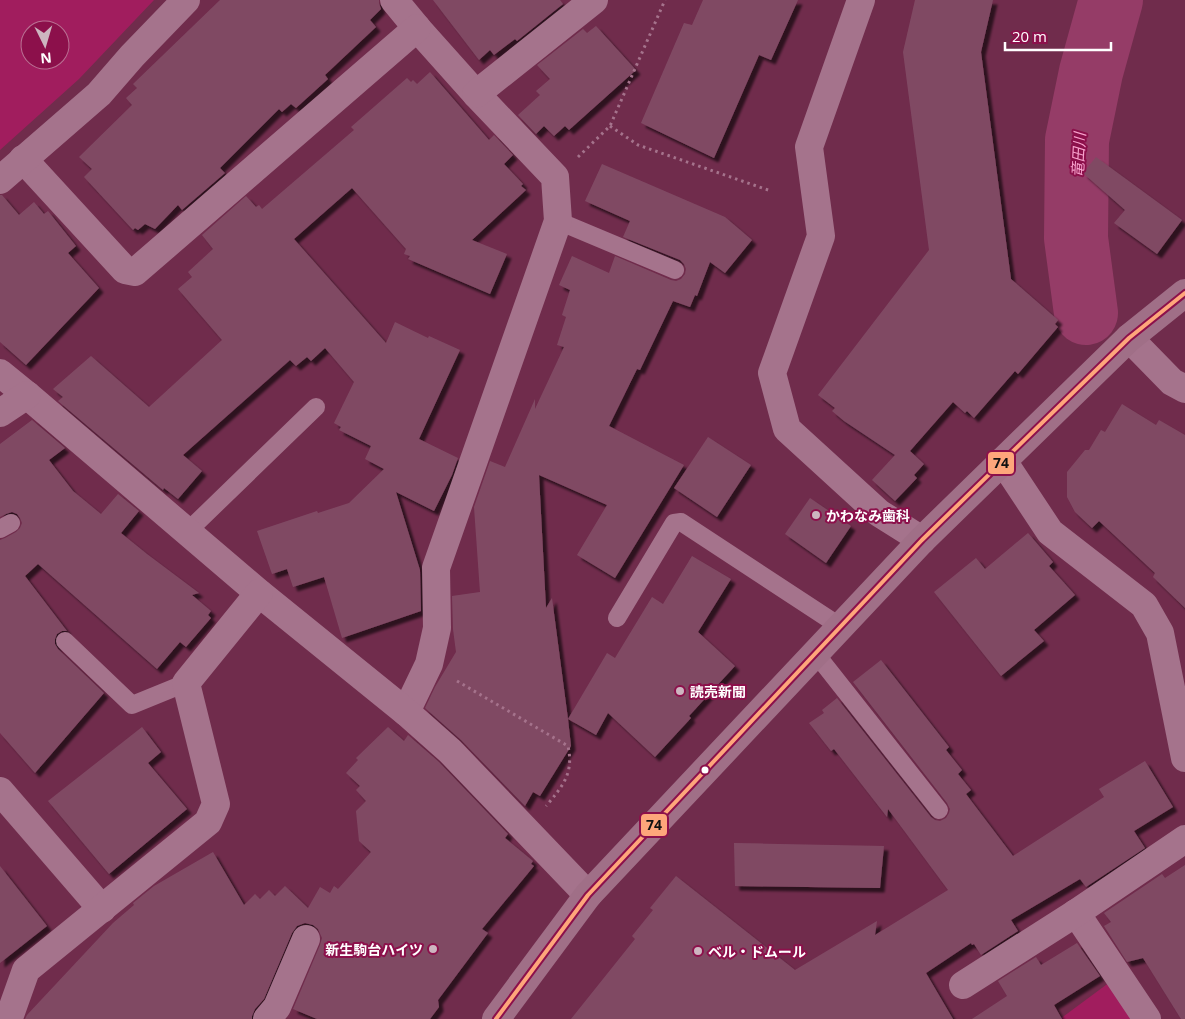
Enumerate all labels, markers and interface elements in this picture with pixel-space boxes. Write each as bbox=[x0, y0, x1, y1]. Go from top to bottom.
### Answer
north arrow bbox=[20, 20, 70, 70]
scale bar bbox=[1005, 20, 1111, 52]
text: 20 m bbox=[1012, 26, 1047, 46]
text: N bbox=[40, 48, 53, 68]
water label: 竜田川 bbox=[1067, 130, 1089, 178]
line badge: 74 bbox=[987, 451, 1015, 475]
text: 74 bbox=[993, 453, 1009, 472]
place label: かわなみ歯科 bbox=[826, 506, 910, 525]
marker: かわなみ歯科 bbox=[810, 509, 822, 521]
place label: 読売新聞 bbox=[690, 682, 746, 701]
marker: 読売新聞 bbox=[674, 685, 686, 697]
unlabelled marker bbox=[700, 765, 710, 775]
line badge: 74 bbox=[640, 813, 668, 837]
text: 74 bbox=[646, 815, 662, 834]
place label: 新生駒台ハイツ bbox=[325, 940, 423, 959]
place label: ベル・ドムール bbox=[708, 942, 806, 961]
marker: 新生駒台ハイツ bbox=[427, 943, 439, 955]
marker: ベル・ドムール bbox=[692, 945, 704, 957]

